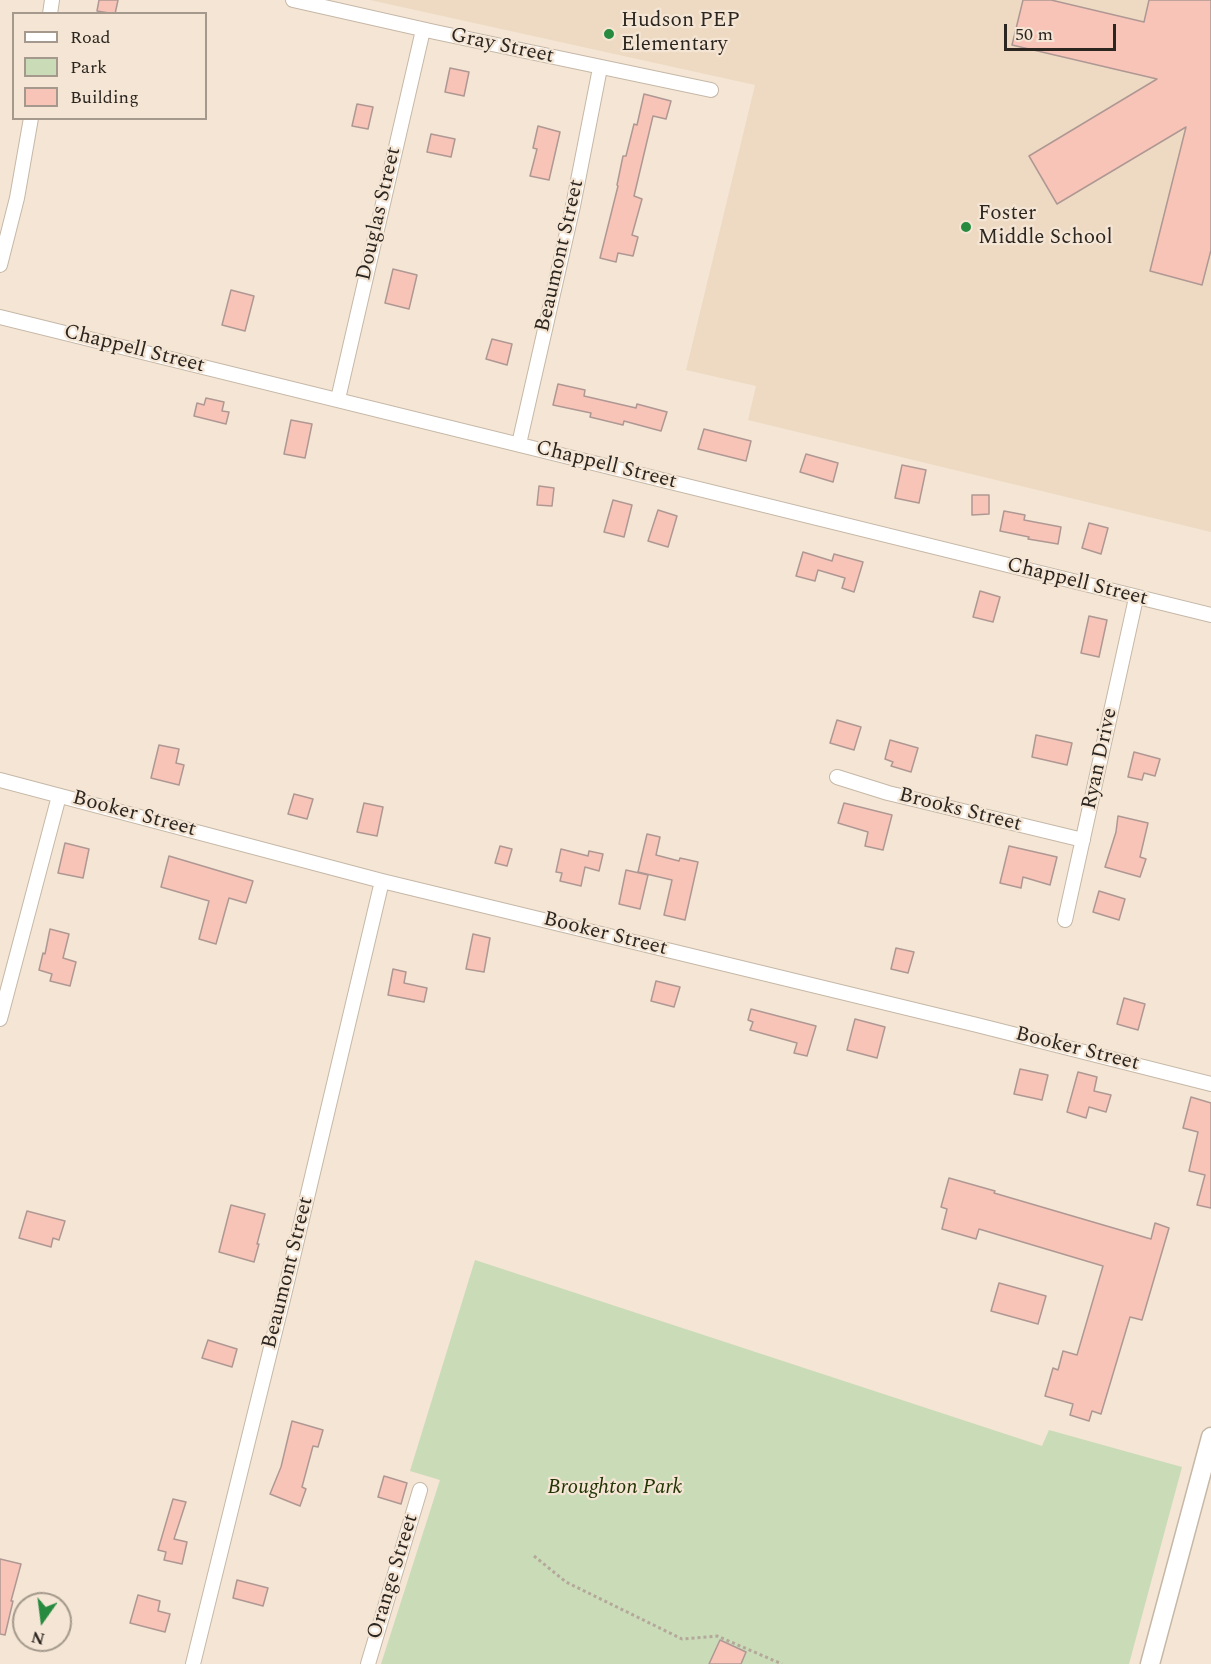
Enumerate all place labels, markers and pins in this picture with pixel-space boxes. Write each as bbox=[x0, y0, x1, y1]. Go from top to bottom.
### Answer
place label: Hudson PEP Elementary bbox=[621, 9, 740, 59]
marker: Hudson PEP Elementary bbox=[602, 27, 616, 41]
place label: Foster Middle School bbox=[978, 202, 1113, 252]
marker: Foster Middle School bbox=[959, 220, 973, 234]

